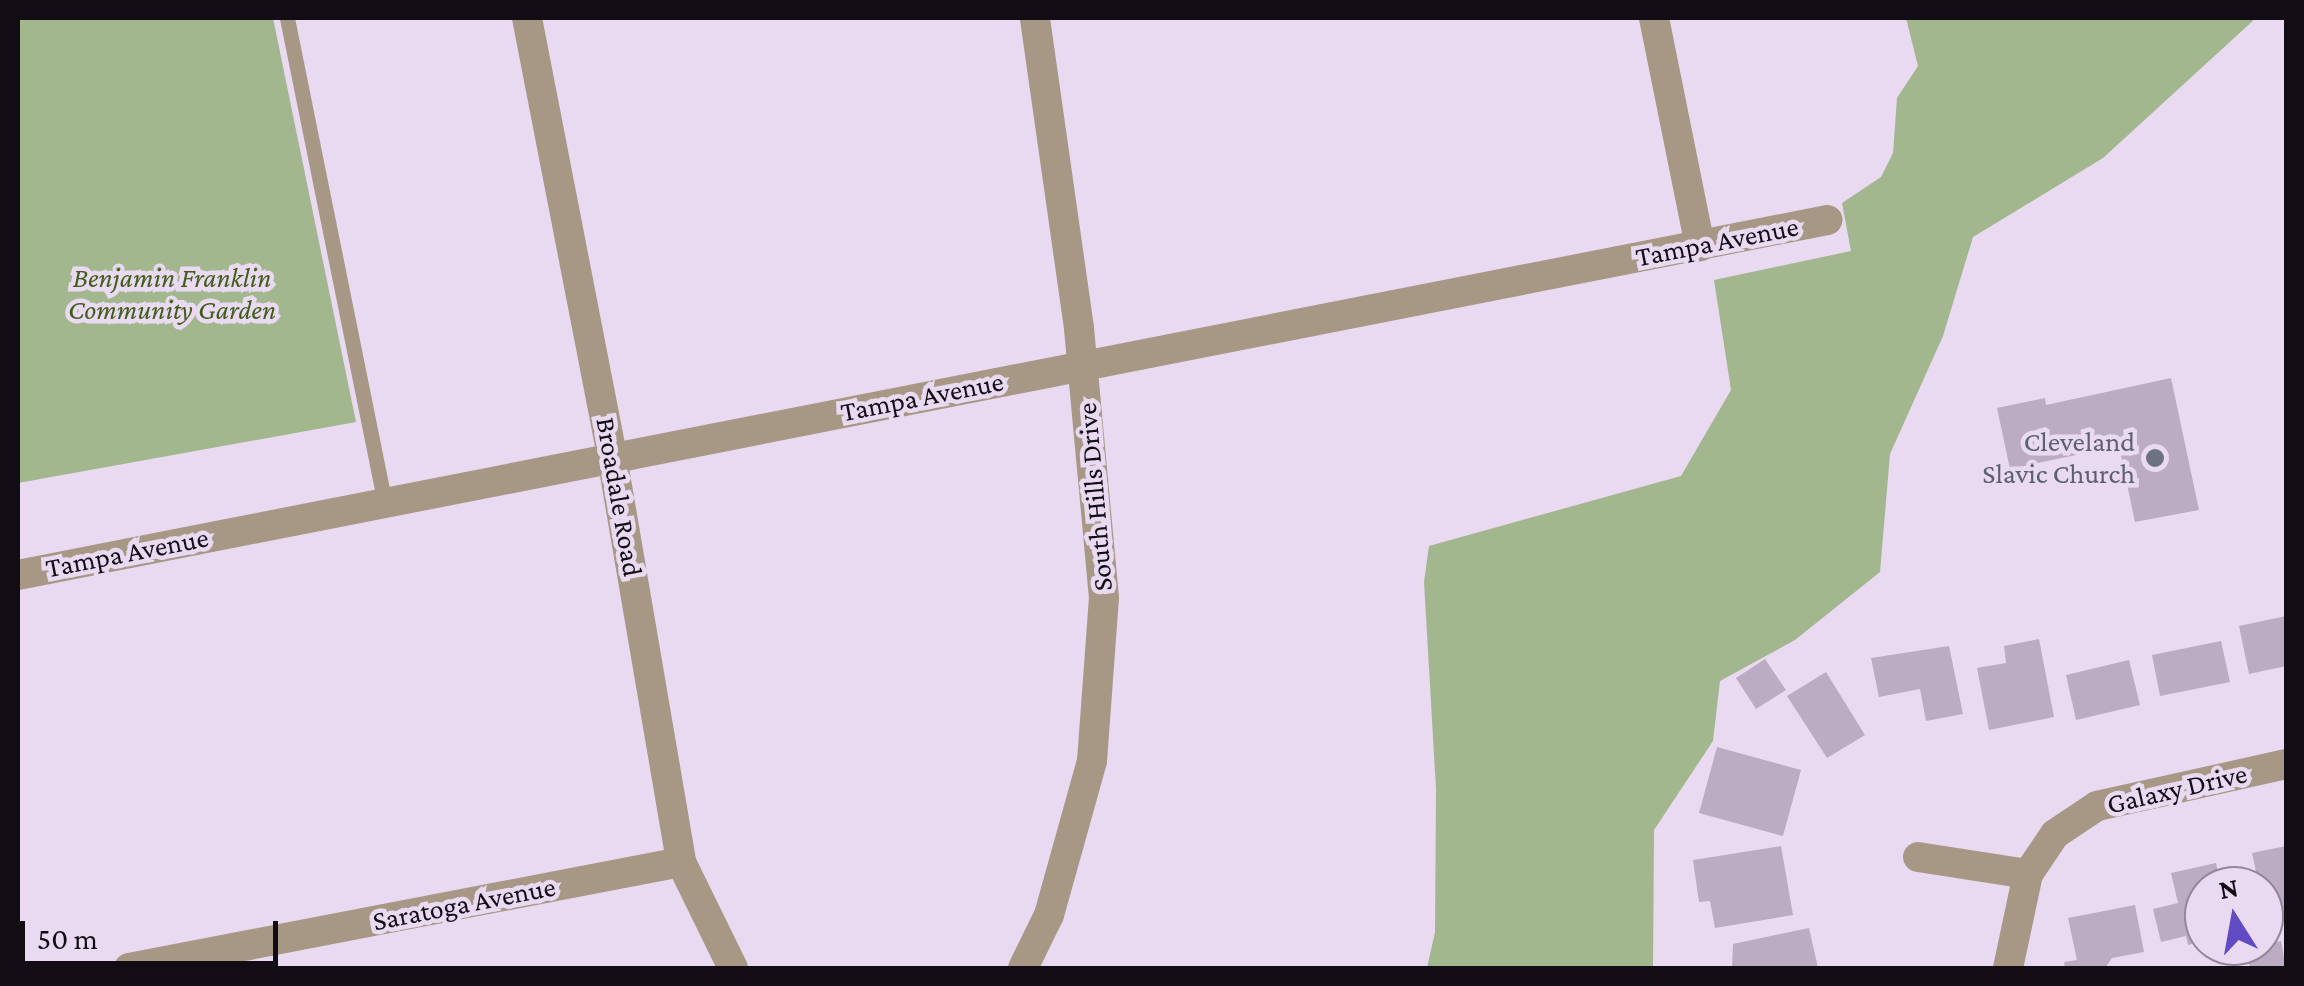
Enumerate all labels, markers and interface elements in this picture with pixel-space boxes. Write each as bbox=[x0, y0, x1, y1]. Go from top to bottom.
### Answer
street label: Tampa Avenue bbox=[1633, 210, 1801, 274]
park label: Benjamin Franklin Community Garden bbox=[68, 261, 276, 327]
street label: Tampa Avenue bbox=[838, 365, 1006, 429]
street label: South Hills Drive bbox=[1070, 401, 1120, 593]
street label: Broadale Road bbox=[588, 415, 650, 579]
place label: Cleveland Slavic Church bbox=[1982, 425, 2135, 491]
marker: Cleveland Slavic Church bbox=[2144, 447, 2166, 469]
street label: Tampa Avenue bbox=[43, 521, 211, 585]
street label: Galaxy Drive bbox=[2104, 757, 2250, 821]
north arrow bbox=[2184, 866, 2284, 966]
street label: Saratoga Avenue bbox=[370, 870, 558, 938]
text: N bbox=[2216, 871, 2241, 905]
scale bar bbox=[25, 901, 282, 963]
text: 50 m bbox=[37, 922, 98, 955]

